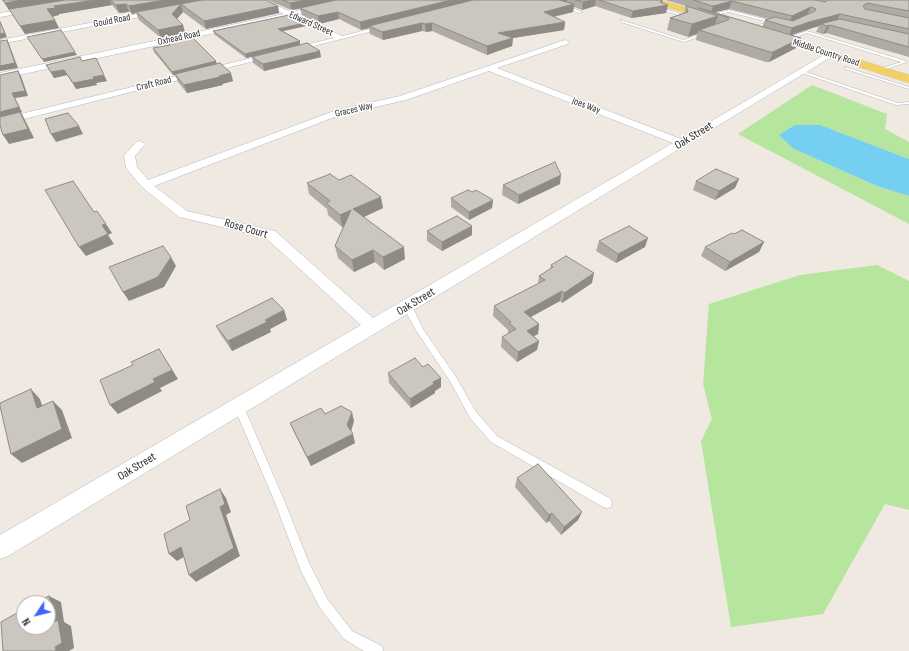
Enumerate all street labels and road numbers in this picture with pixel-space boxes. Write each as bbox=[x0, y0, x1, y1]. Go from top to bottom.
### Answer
street label: Edward Street bbox=[287, 9, 335, 39]
street label: Gould Road bbox=[92, 12, 132, 30]
street label: Oxhead Road bbox=[157, 28, 201, 48]
street label: Middle Country Road bbox=[791, 37, 861, 69]
street label: Craft Road bbox=[135, 74, 173, 94]
street label: Joes Way bbox=[570, 95, 602, 117]
street label: Graces Way bbox=[334, 100, 374, 120]
street label: Oak Street bbox=[672, 119, 716, 153]
street label: Rose Court bbox=[223, 216, 269, 242]
street label: Oak Street bbox=[394, 285, 438, 319]
street label: Oak Street bbox=[115, 450, 159, 484]

